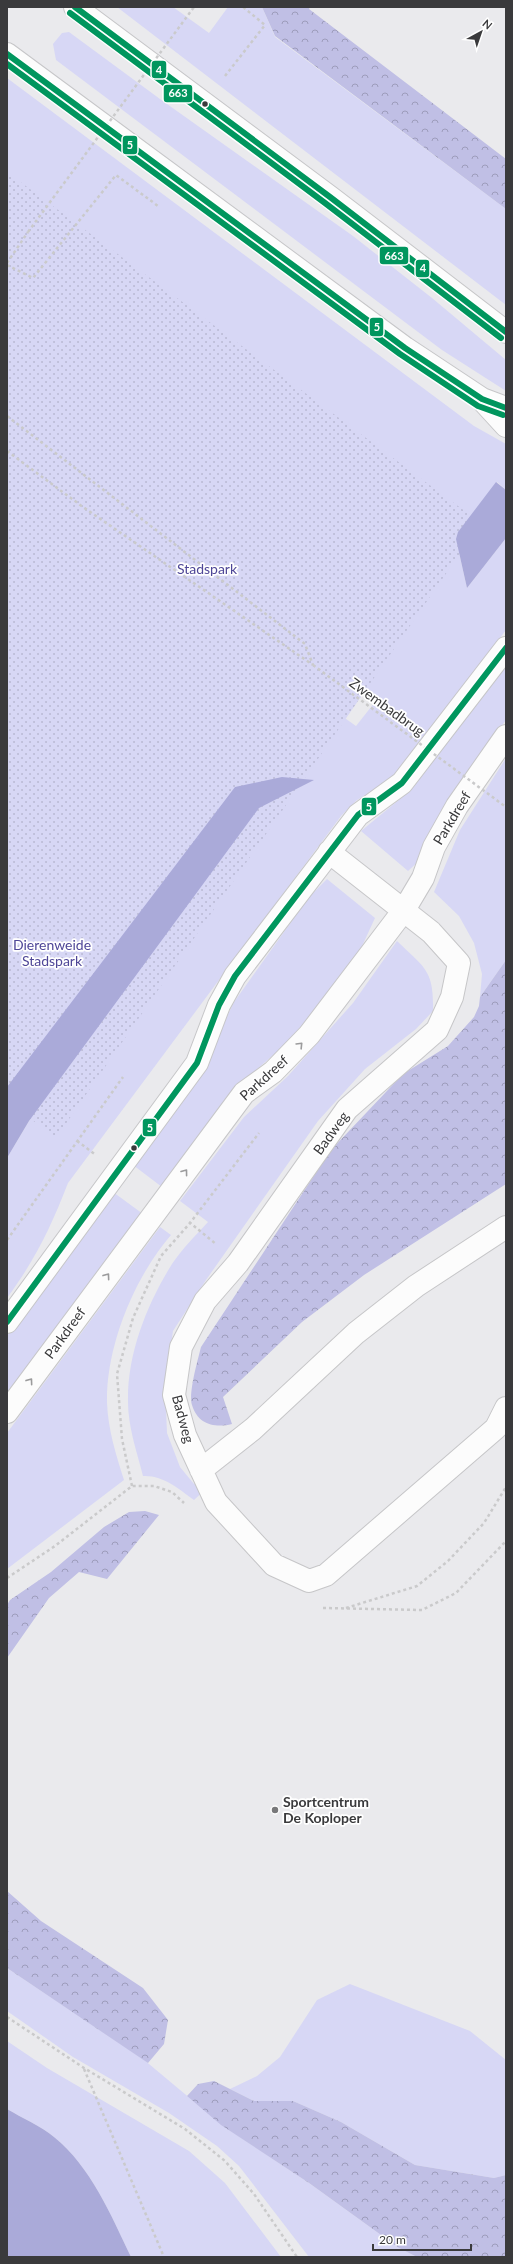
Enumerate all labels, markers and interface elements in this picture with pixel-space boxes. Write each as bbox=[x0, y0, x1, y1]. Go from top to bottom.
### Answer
north arrow bbox=[461, 12, 501, 52]
text: N bbox=[480, 16, 495, 32]
line badge: 4 bbox=[151, 60, 167, 79]
text: 4 bbox=[156, 63, 163, 76]
line badge: 663 bbox=[163, 84, 193, 103]
text: 663 bbox=[168, 86, 188, 99]
unlabelled marker bbox=[200, 99, 210, 109]
line badge: 5 bbox=[122, 135, 138, 155]
text: 5 bbox=[127, 138, 133, 151]
line badge: 663 bbox=[379, 246, 409, 265]
text: 663 bbox=[384, 249, 404, 262]
line badge: 4 bbox=[415, 259, 430, 278]
text: 4 bbox=[420, 261, 427, 274]
line badge: 5 bbox=[369, 317, 384, 337]
text: 5 bbox=[374, 320, 380, 333]
park label: Stadspark bbox=[177, 560, 238, 577]
street label: Zwembadbrug bbox=[346, 674, 428, 739]
street label: Parkdreef bbox=[429, 788, 474, 848]
line badge: 5 bbox=[361, 797, 377, 816]
text: 5 bbox=[366, 800, 372, 813]
park label: Dierenweide Stadspark bbox=[13, 936, 91, 969]
one-way arrow bbox=[295, 1042, 302, 1050]
street label: Parkdreef bbox=[236, 1051, 291, 1104]
street label: Badweg bbox=[309, 1108, 352, 1158]
line badge: 5 bbox=[142, 1118, 157, 1137]
text: 5 bbox=[147, 1121, 153, 1134]
unlabelled marker bbox=[129, 1143, 139, 1153]
one-way arrow bbox=[180, 1169, 187, 1176]
one-way arrow bbox=[102, 1273, 110, 1280]
street label: Parkdreef bbox=[40, 1304, 89, 1362]
one-way arrow bbox=[25, 1378, 32, 1385]
street label: Badweg bbox=[169, 1393, 198, 1445]
place label: Sportcentrum De Koploper bbox=[283, 1793, 369, 1826]
marker: Sportcentrum De Koploper bbox=[270, 1805, 280, 1815]
scale bar bbox=[373, 2226, 471, 2252]
text: 20 m bbox=[379, 2232, 406, 2247]

